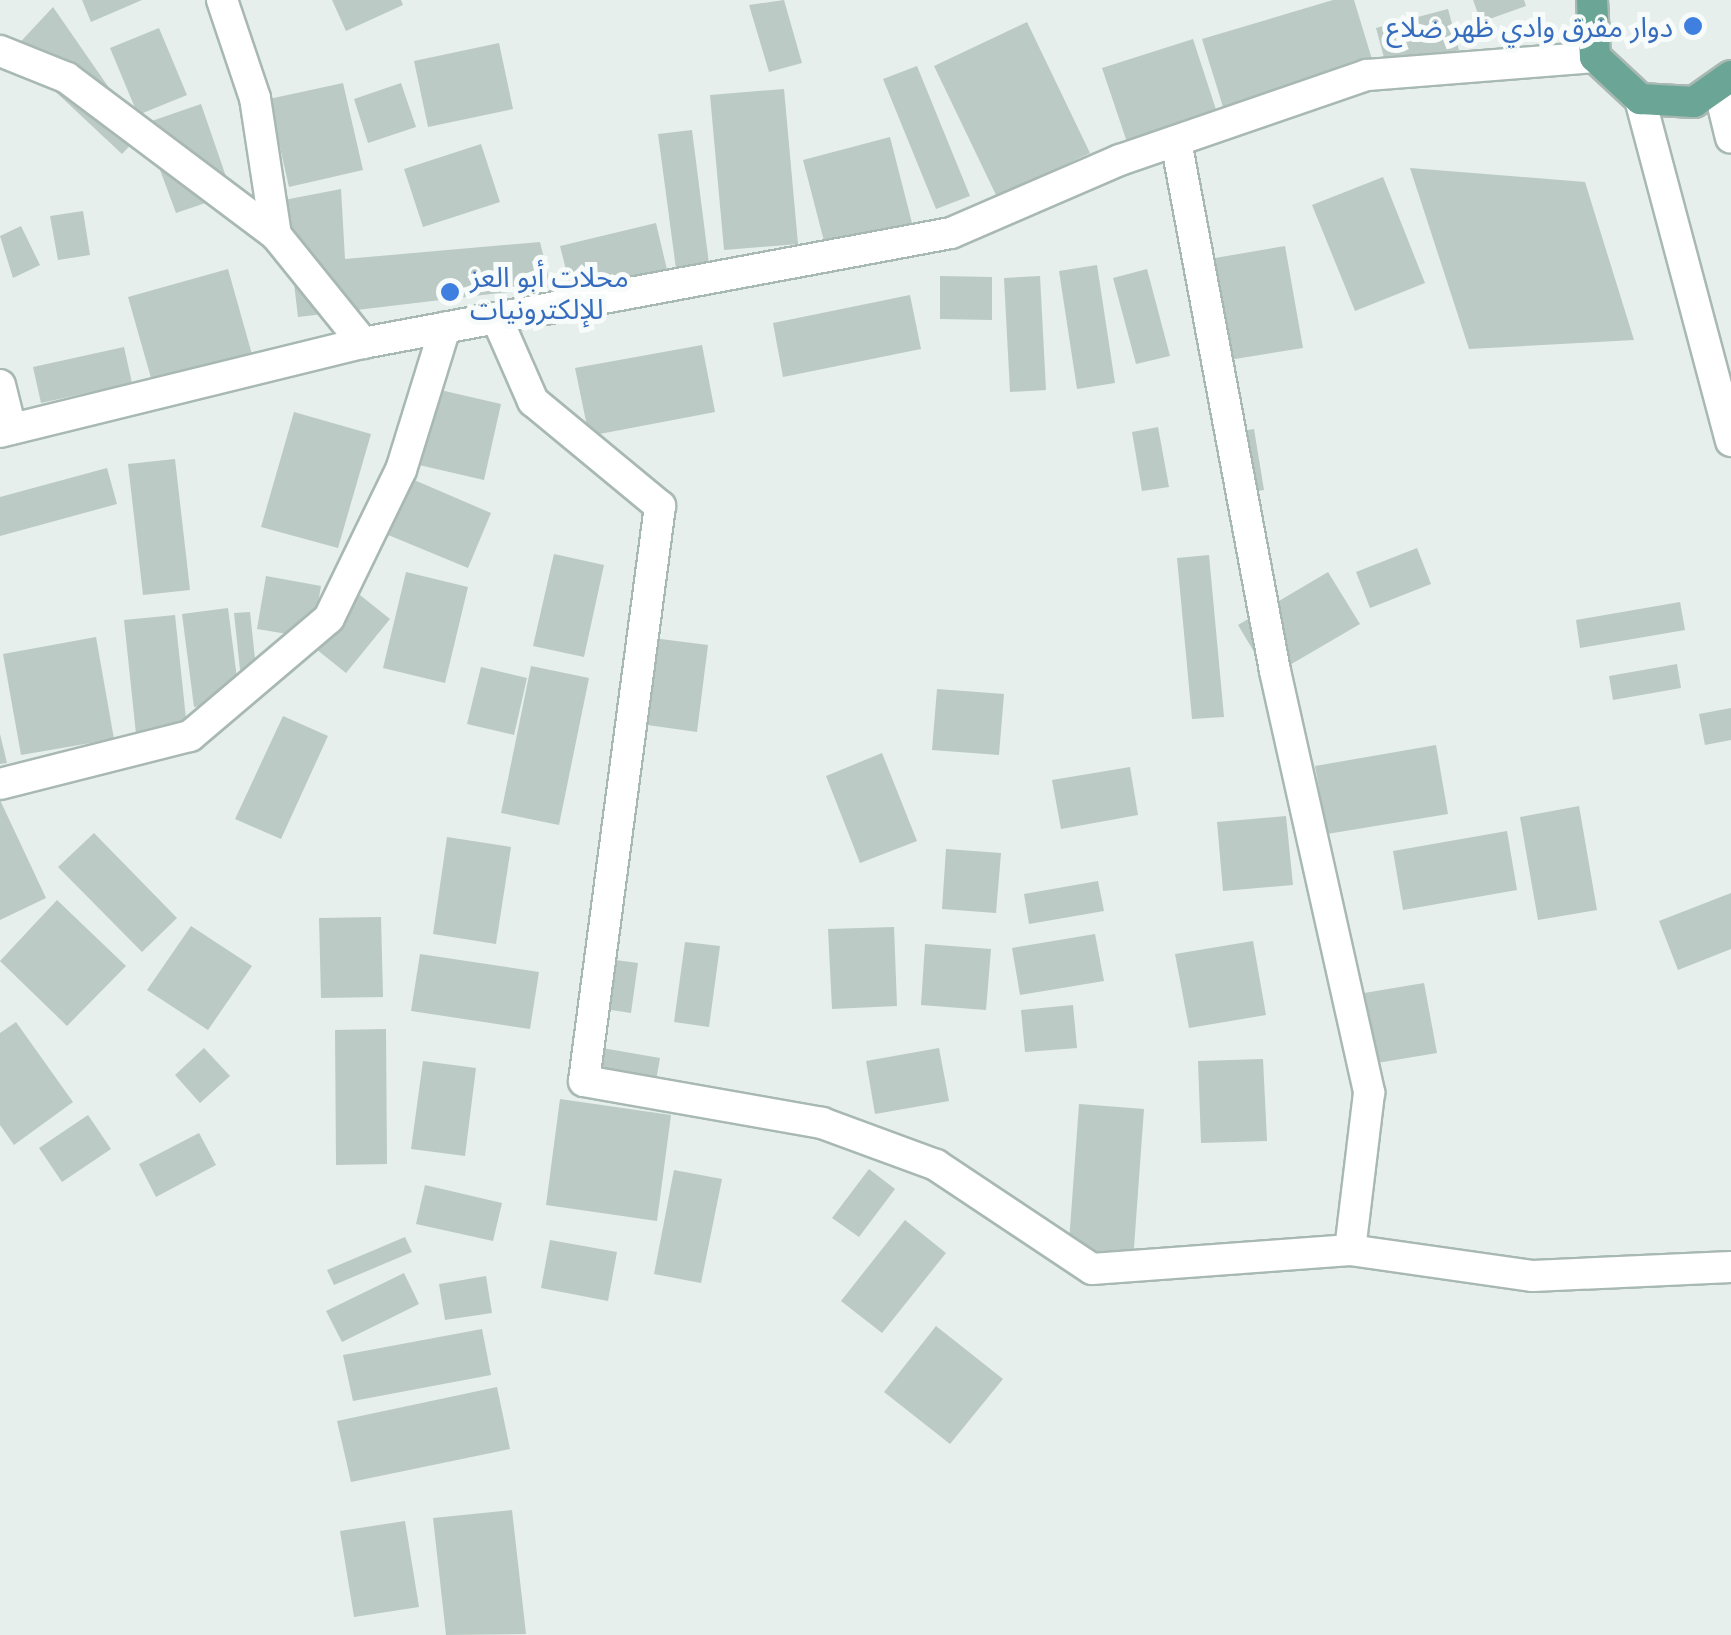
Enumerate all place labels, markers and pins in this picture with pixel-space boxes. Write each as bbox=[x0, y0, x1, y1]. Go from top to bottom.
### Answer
place label: دوار مفرق وادي ظهر ضلاع bbox=[1386, 9, 1673, 43]
marker: دوار مفرق وادي ظهر ضلاع bbox=[1682, 15, 1704, 37]
place label: محلات أبو العز للإلكترونيات bbox=[470, 259, 629, 325]
marker: محلات أبو العز للإلكترونيات bbox=[439, 281, 461, 303]

